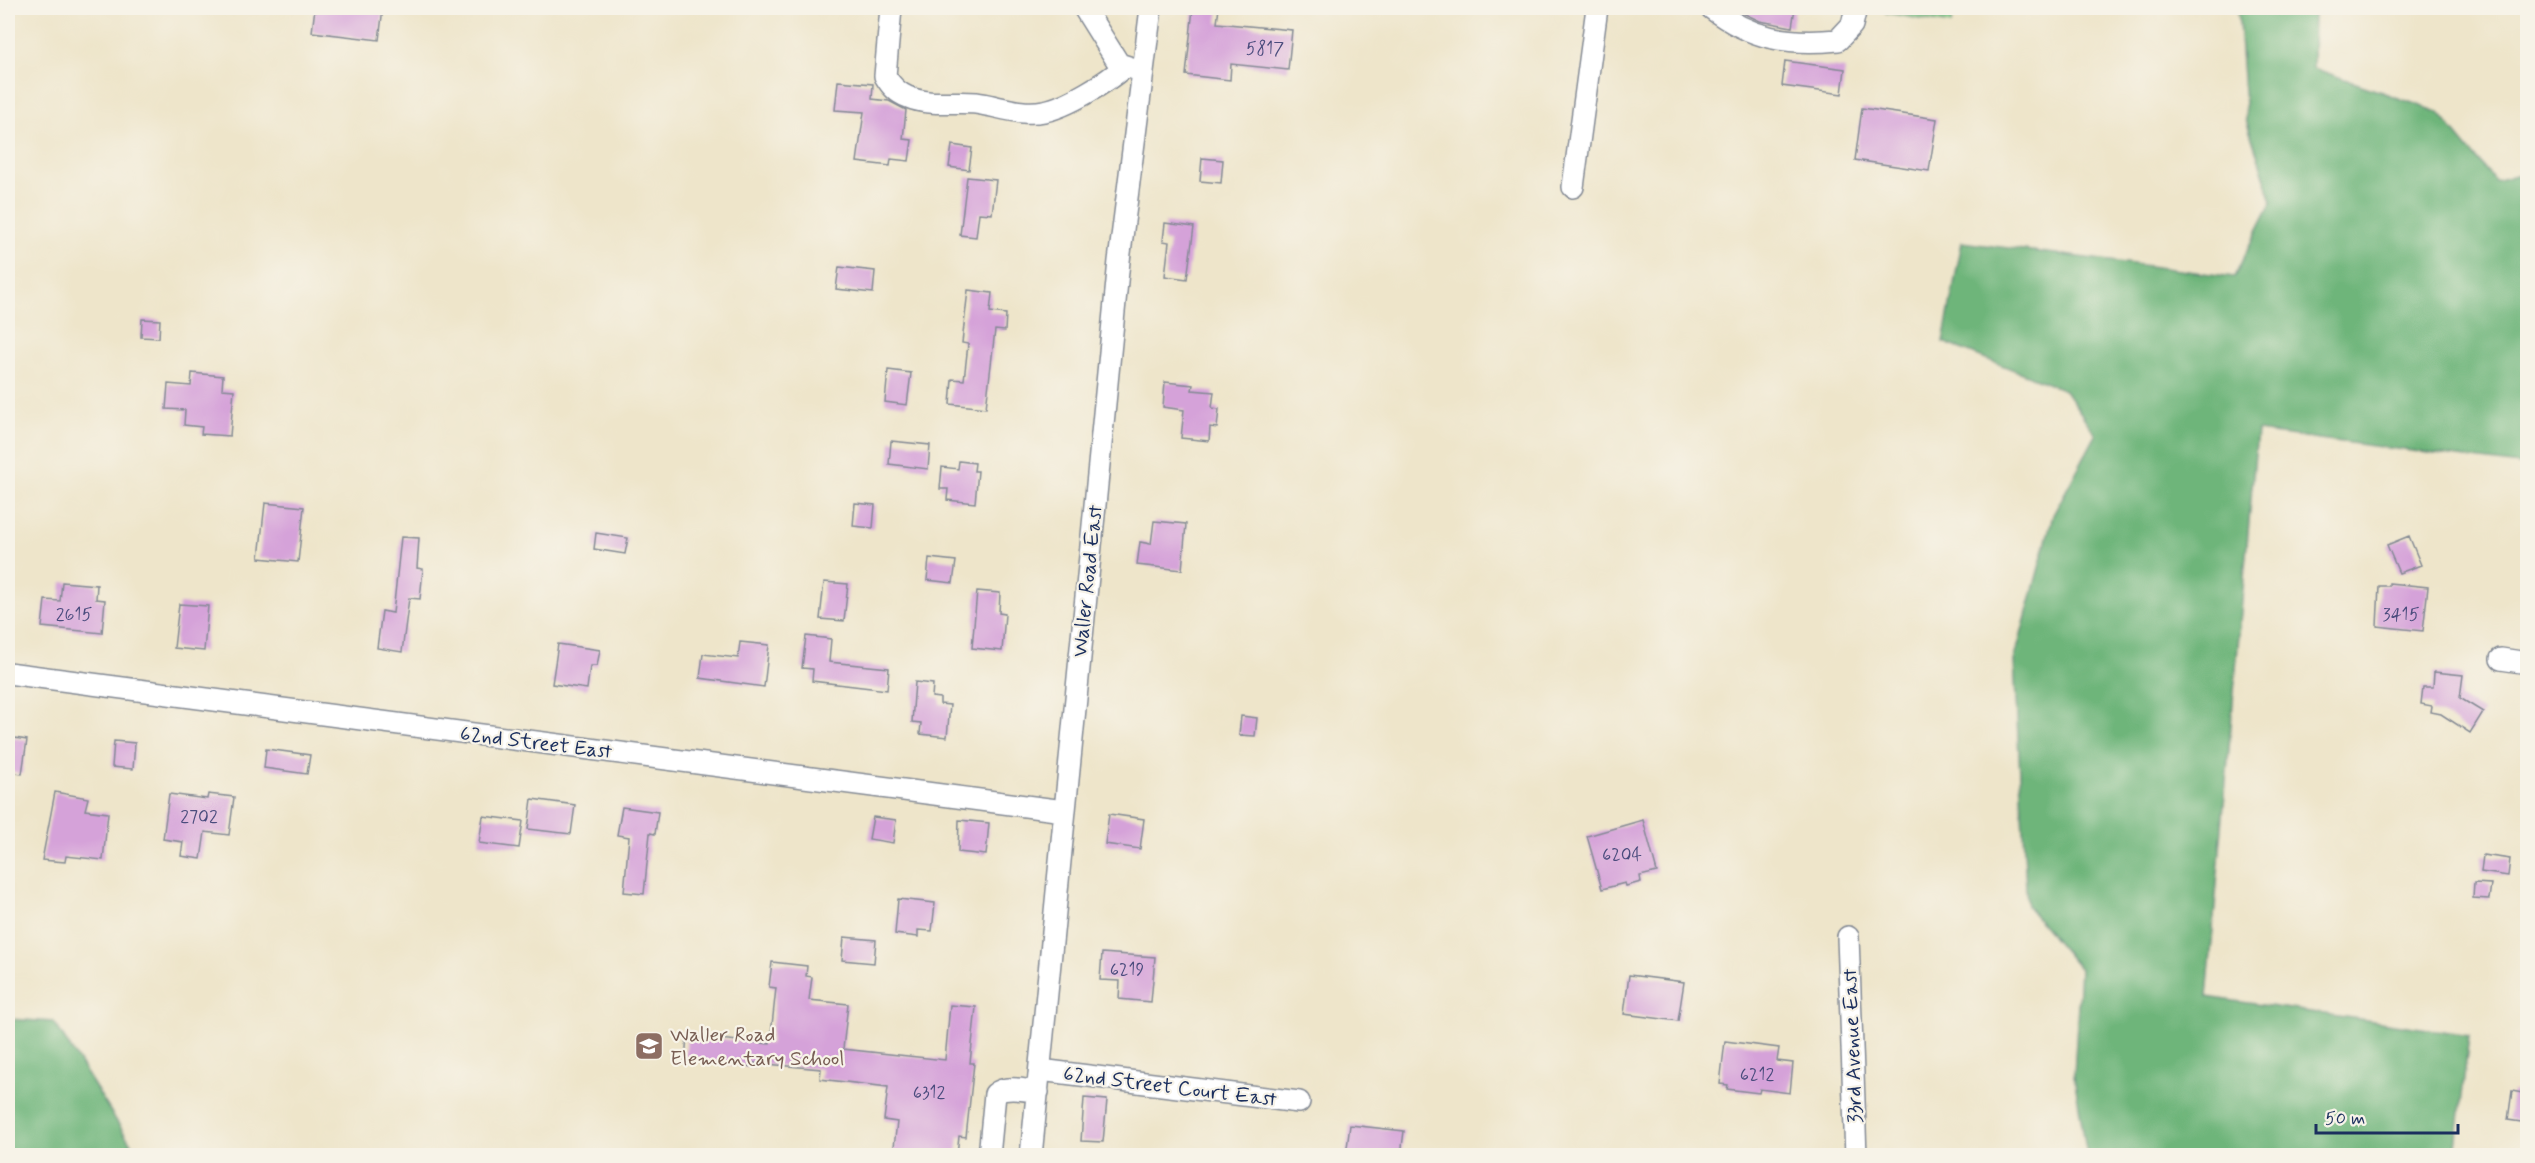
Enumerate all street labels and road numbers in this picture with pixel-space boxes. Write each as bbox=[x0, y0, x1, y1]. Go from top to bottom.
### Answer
street label: Waller Road East bbox=[1066, 503, 1110, 659]
street label: 62nd Street East bbox=[458, 720, 614, 766]
street label: 33rd Avenue East bbox=[1836, 967, 1870, 1124]
street label: 62nd Street Court East bbox=[1061, 1060, 1279, 1114]

